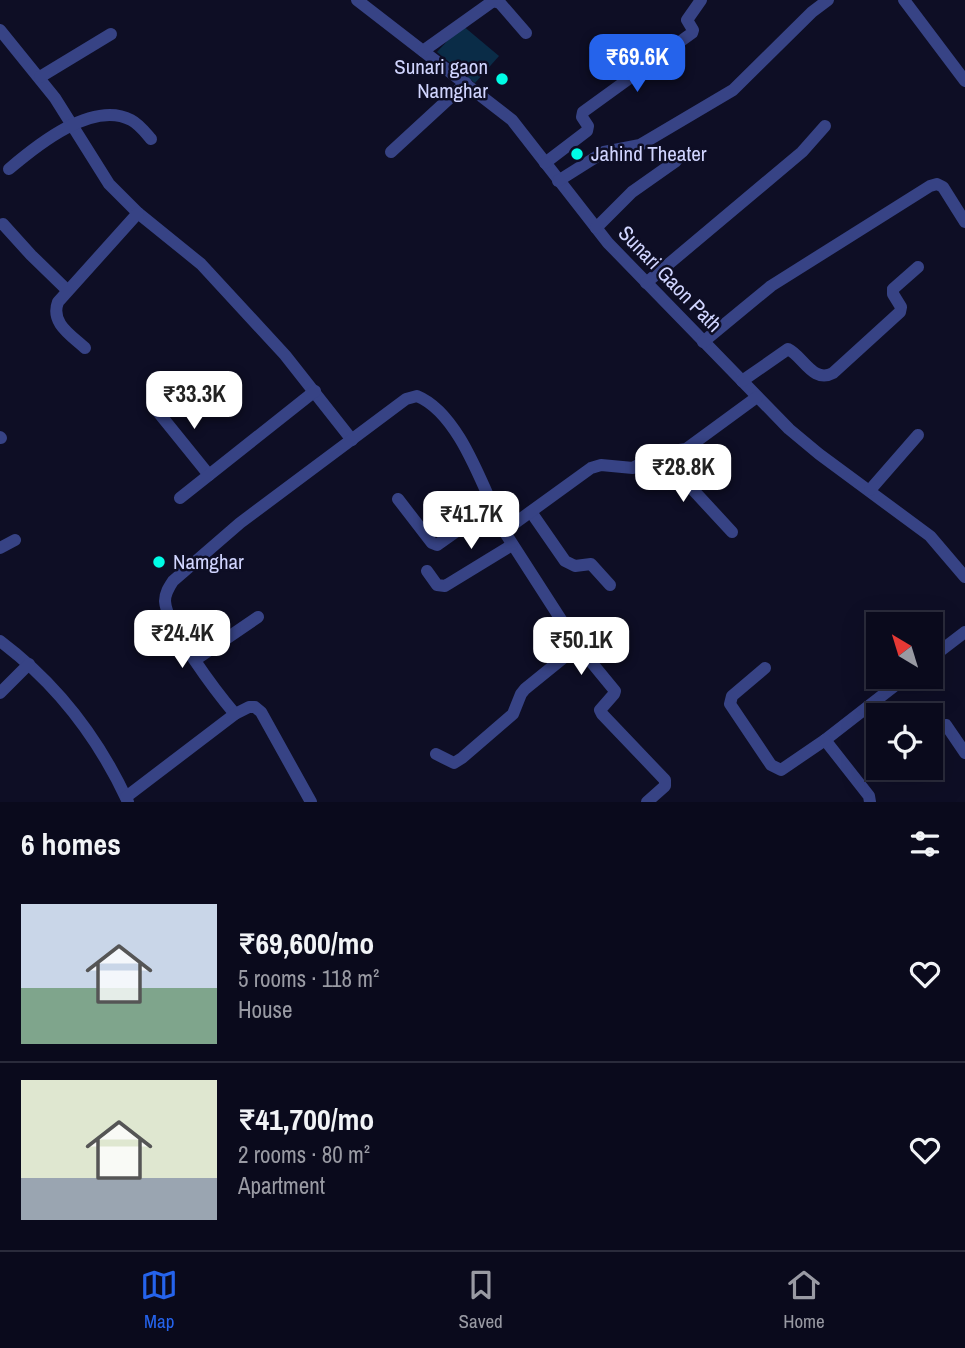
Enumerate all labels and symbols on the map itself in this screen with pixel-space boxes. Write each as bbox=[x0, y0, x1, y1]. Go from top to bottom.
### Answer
pin: ₹69.6K bbox=[580, 34, 694, 94]
place label: Sunari gaon Namghar bbox=[394, 52, 488, 105]
marker: Sunari gaon Namghar bbox=[494, 71, 510, 87]
place label: Jahind Theater bbox=[591, 139, 707, 168]
marker: Jahind Theater bbox=[569, 146, 585, 162]
street label: Sunari Gaon Path bbox=[612, 219, 729, 338]
pin: ₹33.3K bbox=[137, 372, 251, 431]
pin: ₹28.8K bbox=[626, 444, 740, 504]
pin: ₹41.7K bbox=[414, 491, 528, 551]
place label: Namghar bbox=[173, 547, 244, 576]
marker: Namghar bbox=[151, 554, 167, 570]
pin: ₹24.4K bbox=[125, 610, 239, 670]
north arrow bbox=[866, 612, 943, 690]
pin: ₹50.1K bbox=[524, 618, 638, 677]

